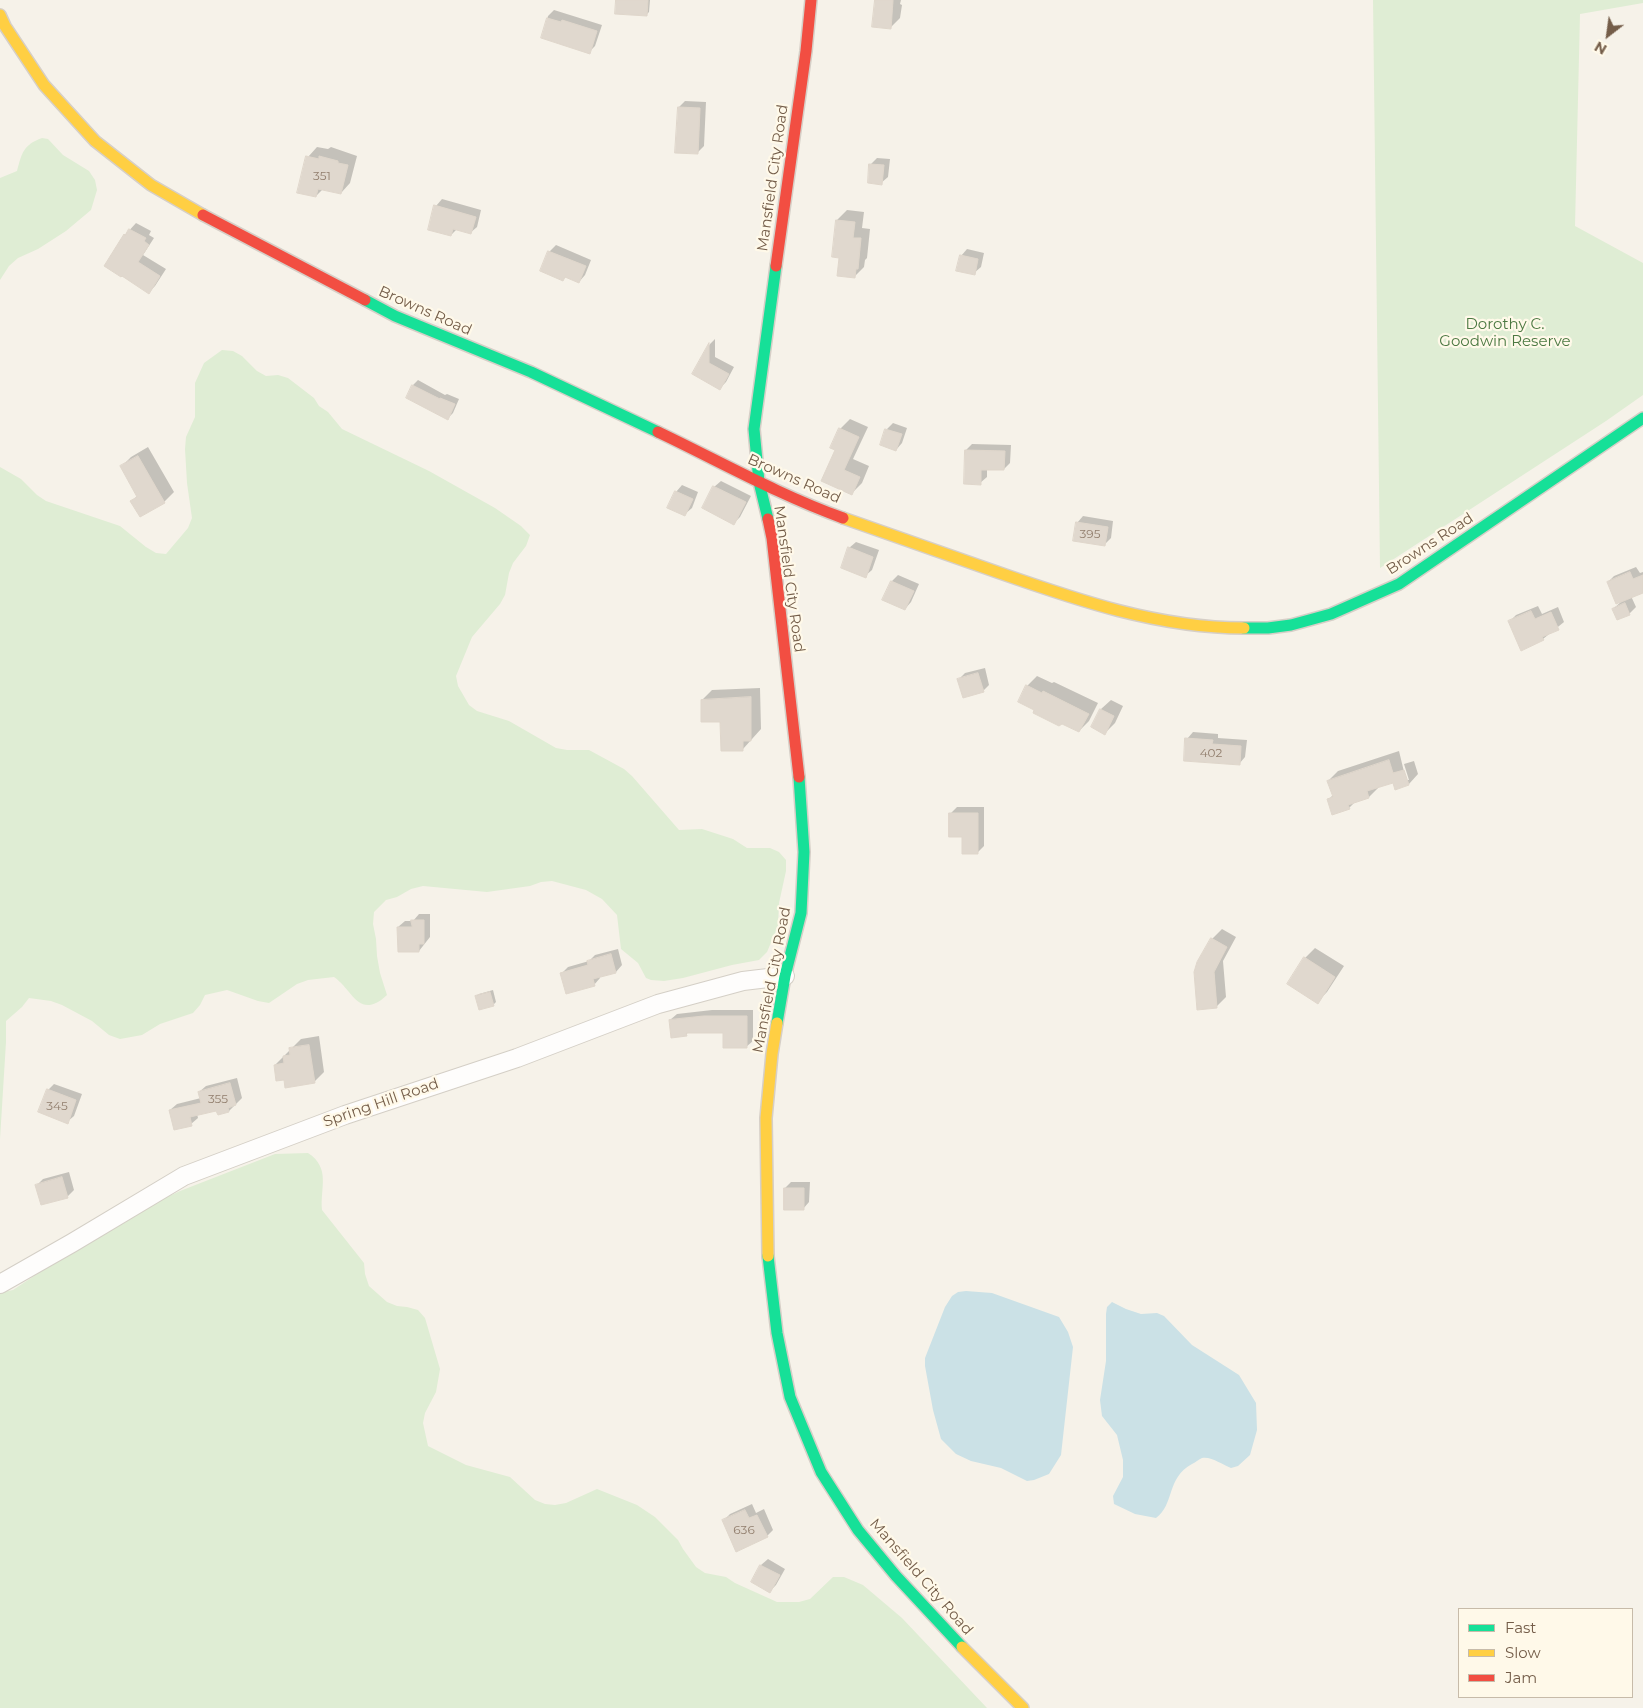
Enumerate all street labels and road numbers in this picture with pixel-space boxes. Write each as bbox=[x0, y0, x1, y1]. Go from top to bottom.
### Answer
street label: Mansfield City Road bbox=[754, 103, 792, 253]
street label: Browns Road bbox=[376, 282, 474, 340]
street label: Browns Road bbox=[745, 450, 843, 508]
street label: Mansfield City Road bbox=[770, 504, 808, 654]
street label: Browns Road bbox=[1383, 509, 1477, 579]
street label: Mansfield City Road bbox=[749, 905, 795, 1055]
street label: Spring Hill Road bbox=[321, 1075, 441, 1131]
street label: Mansfield City Road bbox=[866, 1515, 976, 1639]

